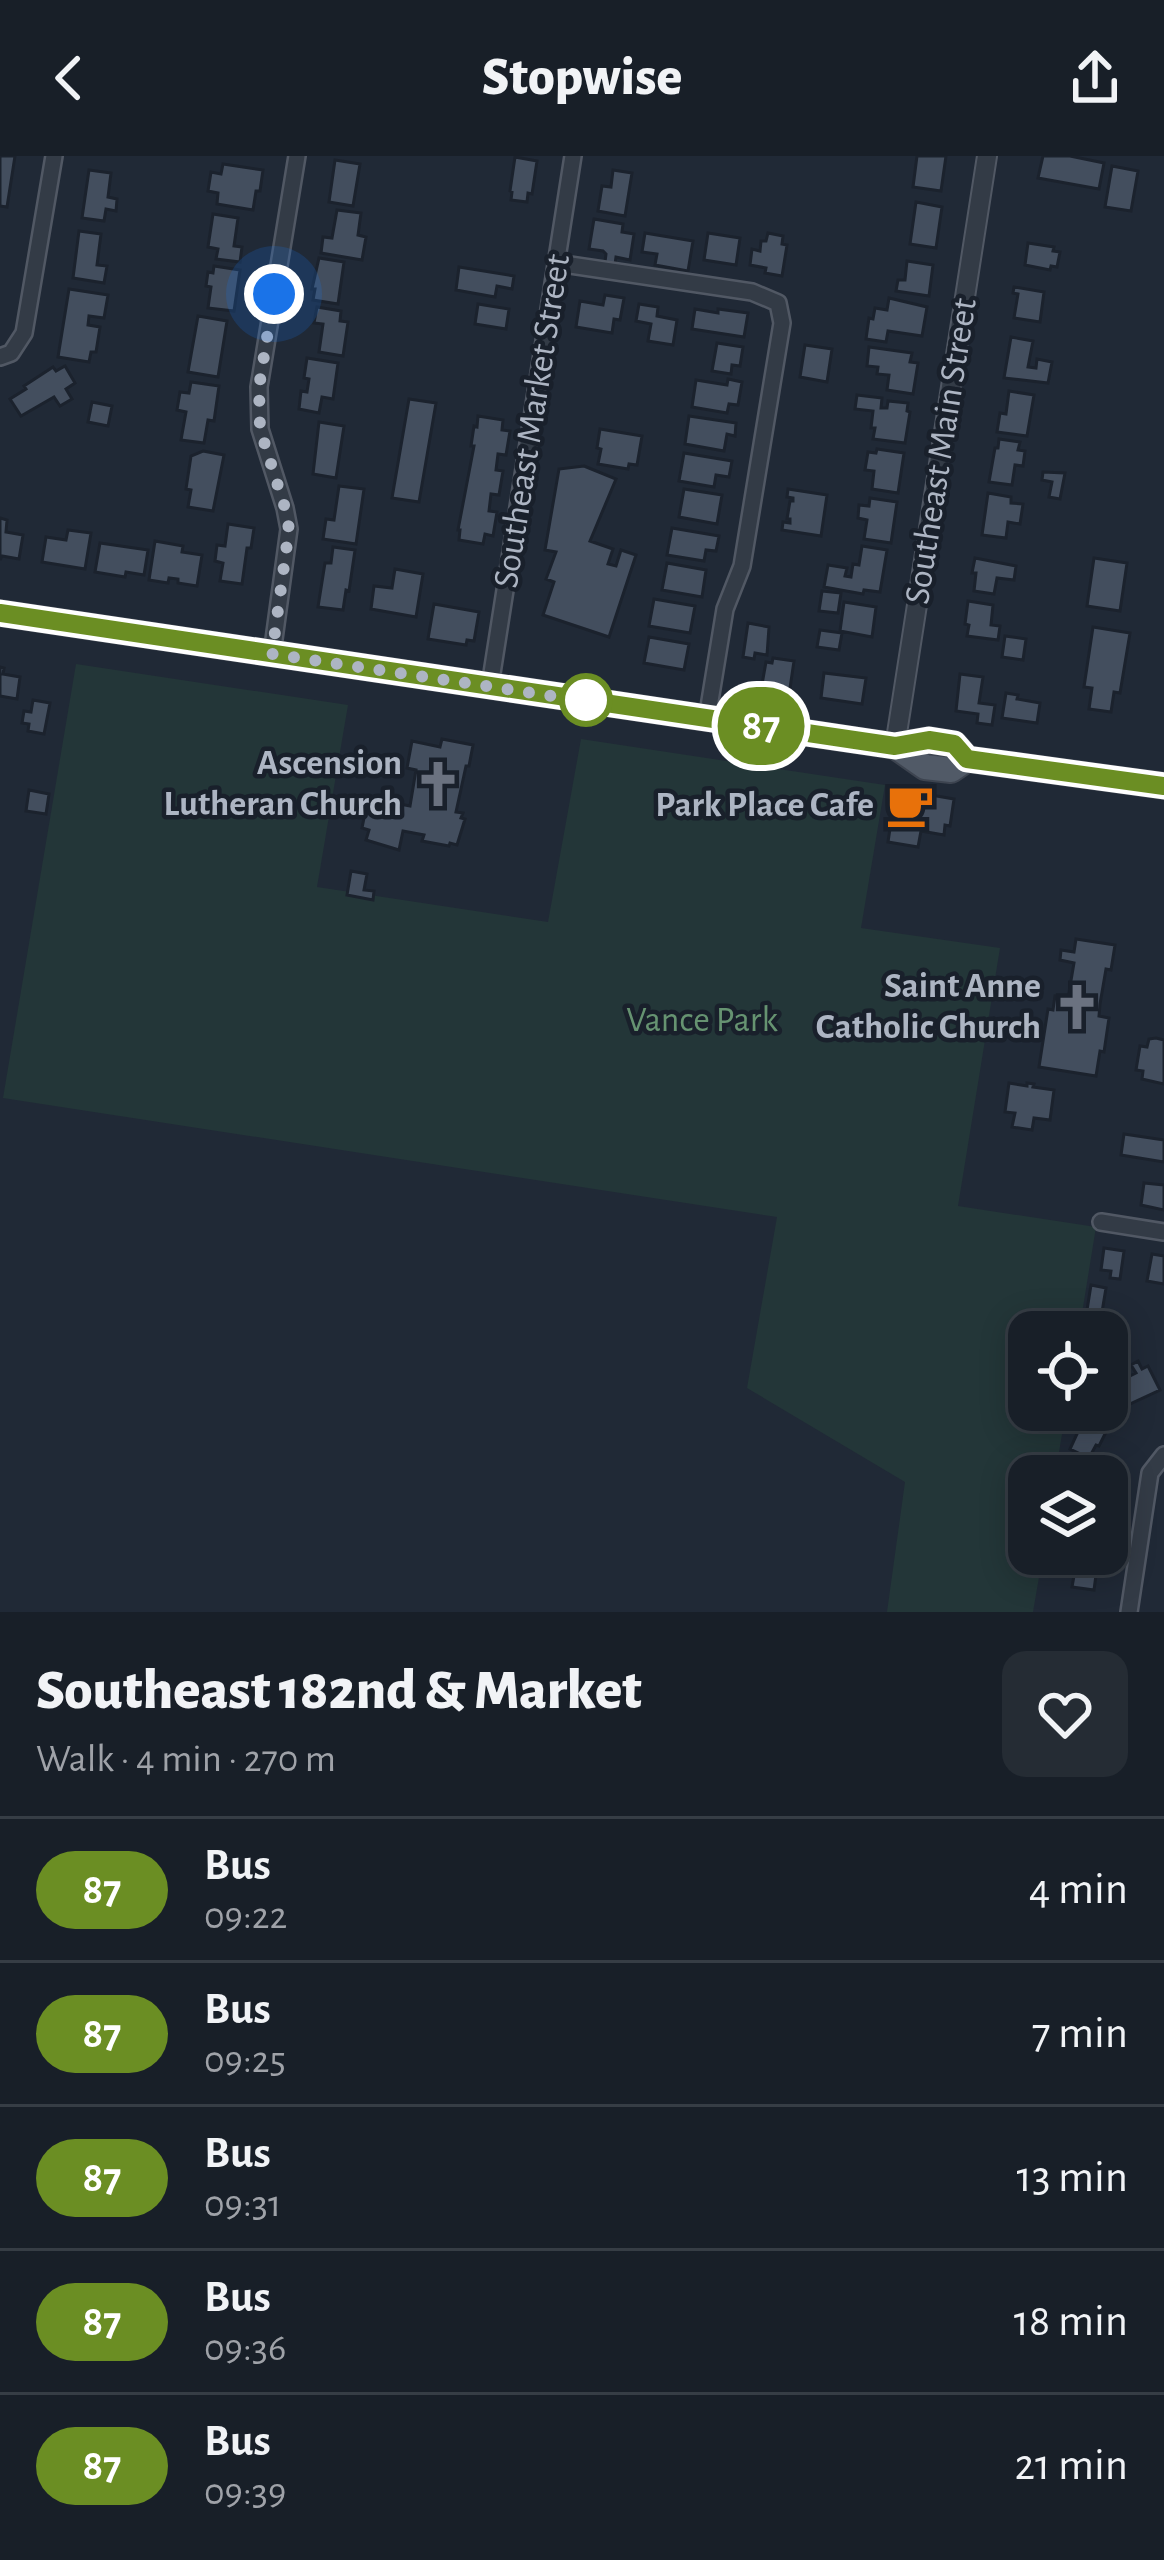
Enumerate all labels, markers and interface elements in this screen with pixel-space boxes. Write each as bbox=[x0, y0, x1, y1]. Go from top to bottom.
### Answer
icon: back bbox=[36, 45, 102, 111]
icon: share bbox=[1062, 45, 1128, 111]
text: Stopwise bbox=[482, 51, 682, 105]
street label: Southeast Market Street bbox=[488, 251, 576, 590]
your location bbox=[244, 264, 304, 324]
street label: Southeast Main Street bbox=[899, 295, 983, 606]
unlabelled marker bbox=[561, 675, 611, 725]
line badge: 87 bbox=[707, 687, 815, 765]
text: 87 bbox=[742, 705, 780, 747]
place label: Ascension Lutheran Church bbox=[164, 745, 402, 822]
church icon: Ascension Lutheran Church bbox=[413, 759, 463, 809]
cafe icon: Park Place Cafe bbox=[885, 780, 935, 830]
place label: Park Place Cafe bbox=[655, 787, 874, 823]
place label: Saint Anne Catholic Church bbox=[816, 968, 1041, 1045]
church icon: Saint Anne Catholic Church bbox=[1052, 982, 1102, 1032]
park label: Vance Park bbox=[626, 1002, 778, 1038]
map controls bbox=[1008, 1311, 1128, 1575]
button: locate bbox=[1008, 1311, 1128, 1431]
button: layers bbox=[1008, 1455, 1128, 1575]
button: heart bbox=[1002, 1651, 1128, 1777]
text: Southeast 182nd & Market bbox=[36, 1662, 642, 1719]
text: Walk · 4 min · 270 m bbox=[36, 1740, 336, 1779]
text: Bus bbox=[204, 1843, 271, 1888]
text: 4 min bbox=[1029, 1867, 1128, 1912]
text: 87 bbox=[83, 1869, 121, 1911]
text: 09:22 bbox=[204, 1897, 287, 1936]
text: Bus bbox=[204, 1987, 271, 2032]
text: 7 min bbox=[1032, 2011, 1128, 2056]
text: 87 bbox=[83, 2013, 121, 2055]
text: 09:25 bbox=[204, 2041, 286, 2080]
text: Bus bbox=[204, 2131, 271, 2176]
text: 13 min bbox=[1016, 2155, 1128, 2200]
text: 87 bbox=[83, 2157, 121, 2199]
text: 09:31 bbox=[204, 2185, 281, 2224]
text: Bus bbox=[204, 2275, 271, 2320]
text: 18 min bbox=[1014, 2299, 1128, 2344]
text: 87 bbox=[83, 2301, 121, 2343]
text: 09:36 bbox=[204, 2329, 286, 2368]
text: Bus bbox=[204, 2419, 271, 2464]
text: 21 min bbox=[1015, 2443, 1128, 2488]
text: 87 bbox=[83, 2445, 121, 2487]
text: 09:39 bbox=[204, 2473, 286, 2512]

